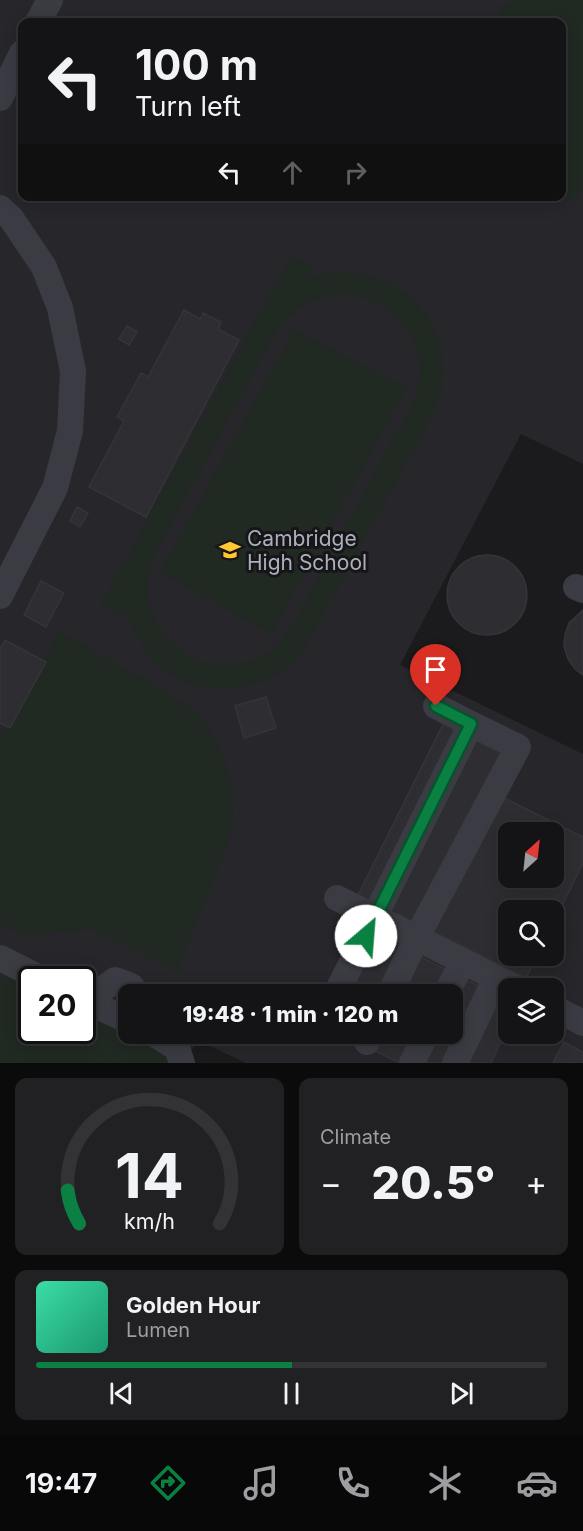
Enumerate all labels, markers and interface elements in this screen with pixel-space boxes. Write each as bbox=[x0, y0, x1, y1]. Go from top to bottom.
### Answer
text: 100 m bbox=[135, 39, 258, 90]
icon: left bbox=[36, 42, 114, 120]
text: Turn left bbox=[135, 90, 241, 123]
icon: left bbox=[213, 156, 246, 189]
icon: ahead bbox=[276, 156, 309, 189]
icon: right bbox=[339, 156, 372, 189]
place label: Cambridge High School bbox=[247, 526, 367, 575]
school or university icon: Cambridge High School bbox=[218, 538, 242, 562]
pin bbox=[410, 644, 461, 706]
icon: arrive bbox=[419, 653, 452, 686]
north arrow bbox=[498, 822, 564, 888]
map controls bbox=[498, 822, 564, 1044]
button: search bbox=[498, 900, 564, 966]
position arrow bbox=[334, 904, 398, 968]
speed limit sign: 20 bbox=[18, 966, 96, 1044]
button: layers bbox=[498, 978, 564, 1044]
text: 19:48 · 1 min · 120 m bbox=[183, 1001, 398, 1027]
text: Climate bbox=[320, 1125, 391, 1149]
text: 14 bbox=[115, 1138, 184, 1213]
text: 20.5° bbox=[372, 1155, 495, 1210]
text: − bbox=[320, 1163, 342, 1203]
text: + bbox=[525, 1163, 547, 1203]
text: km/h bbox=[124, 1208, 175, 1234]
text: Golden Hour bbox=[126, 1292, 260, 1318]
text: Lumen bbox=[126, 1318, 190, 1342]
icon: previous bbox=[105, 1377, 138, 1410]
icon: pause bbox=[275, 1377, 308, 1410]
icon: next bbox=[445, 1377, 478, 1410]
icon: directions bbox=[147, 1462, 189, 1504]
icon: music bbox=[240, 1462, 282, 1504]
icon: phone bbox=[332, 1462, 374, 1504]
icon: climate bbox=[424, 1462, 466, 1504]
icon: car bbox=[516, 1462, 558, 1504]
text: 19:47 bbox=[25, 1467, 97, 1500]

